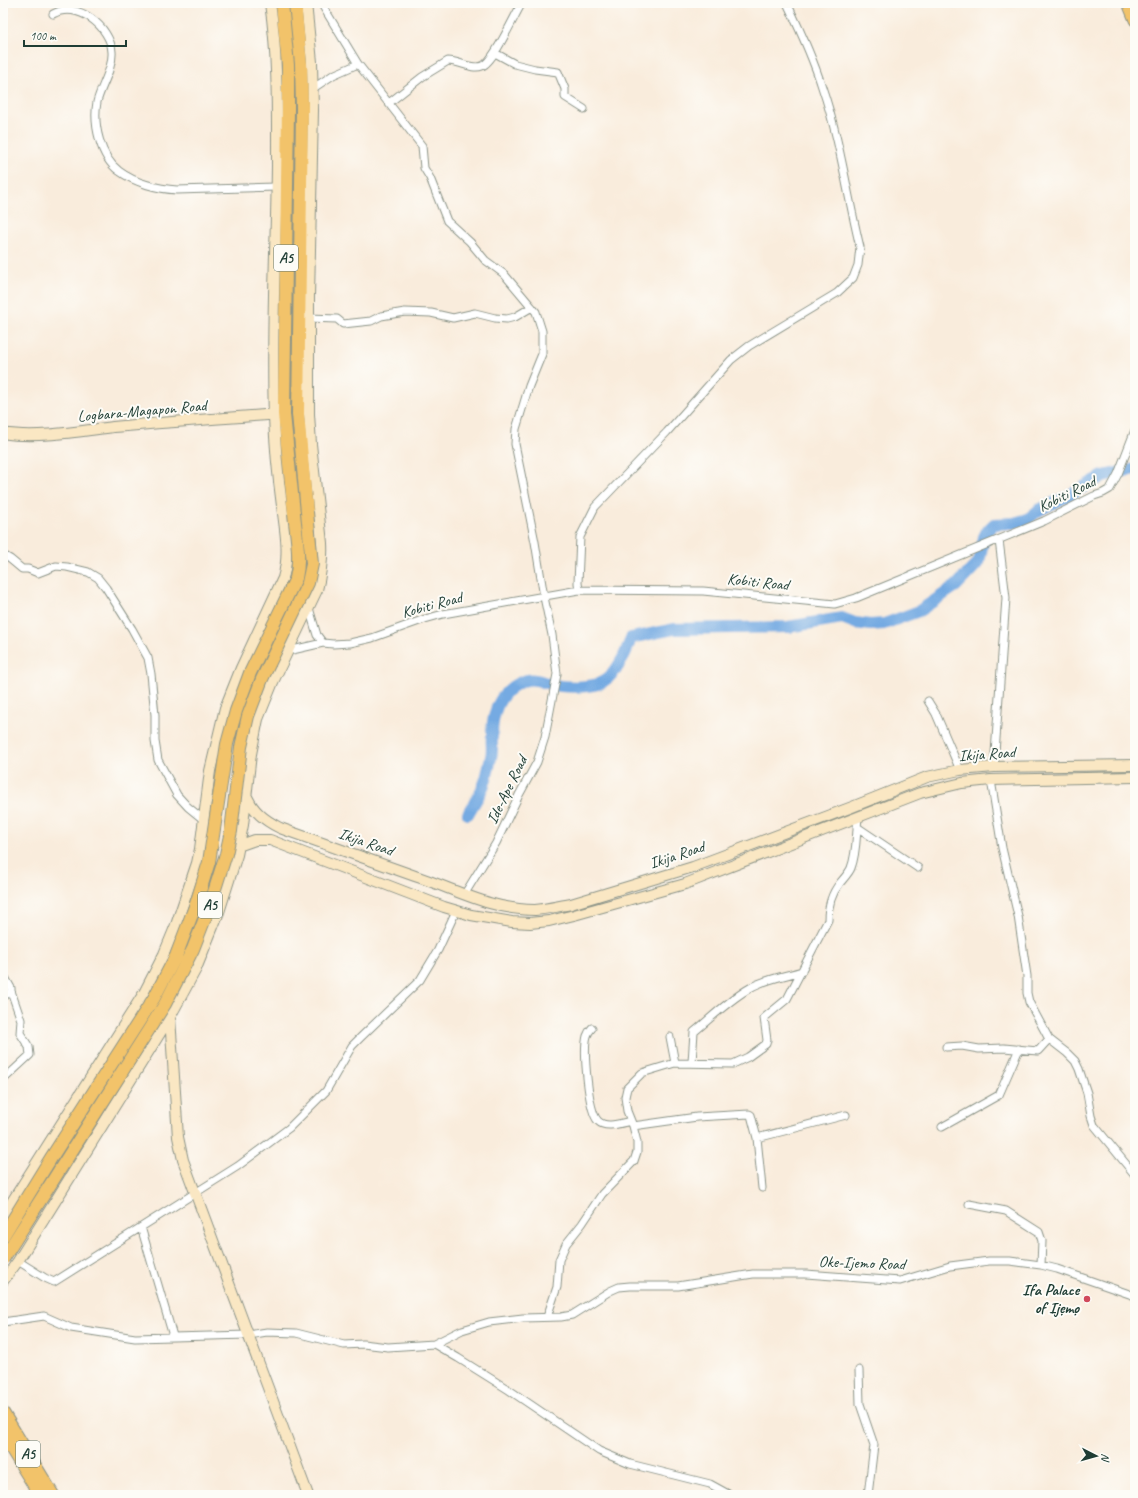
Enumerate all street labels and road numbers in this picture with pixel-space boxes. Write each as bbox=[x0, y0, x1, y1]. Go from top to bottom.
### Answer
road number: A5 bbox=[274, 245, 298, 271]
street label: Logbara-Magapon Road bbox=[77, 395, 210, 427]
street label: Kobiti Road bbox=[1035, 470, 1102, 517]
street label: Kobiti Road bbox=[726, 569, 792, 595]
street label: Kobiti Road bbox=[400, 587, 467, 623]
street label: Ikija Road bbox=[958, 742, 1019, 766]
street label: Ide-Ape Road bbox=[482, 750, 533, 827]
street label: Ikija Road bbox=[336, 823, 399, 862]
street label: Ikija Road bbox=[647, 836, 710, 873]
road number: A5 bbox=[198, 892, 222, 918]
street label: Oke-Ijemo Road bbox=[818, 1251, 908, 1275]
road number: A5 bbox=[16, 1441, 40, 1467]

